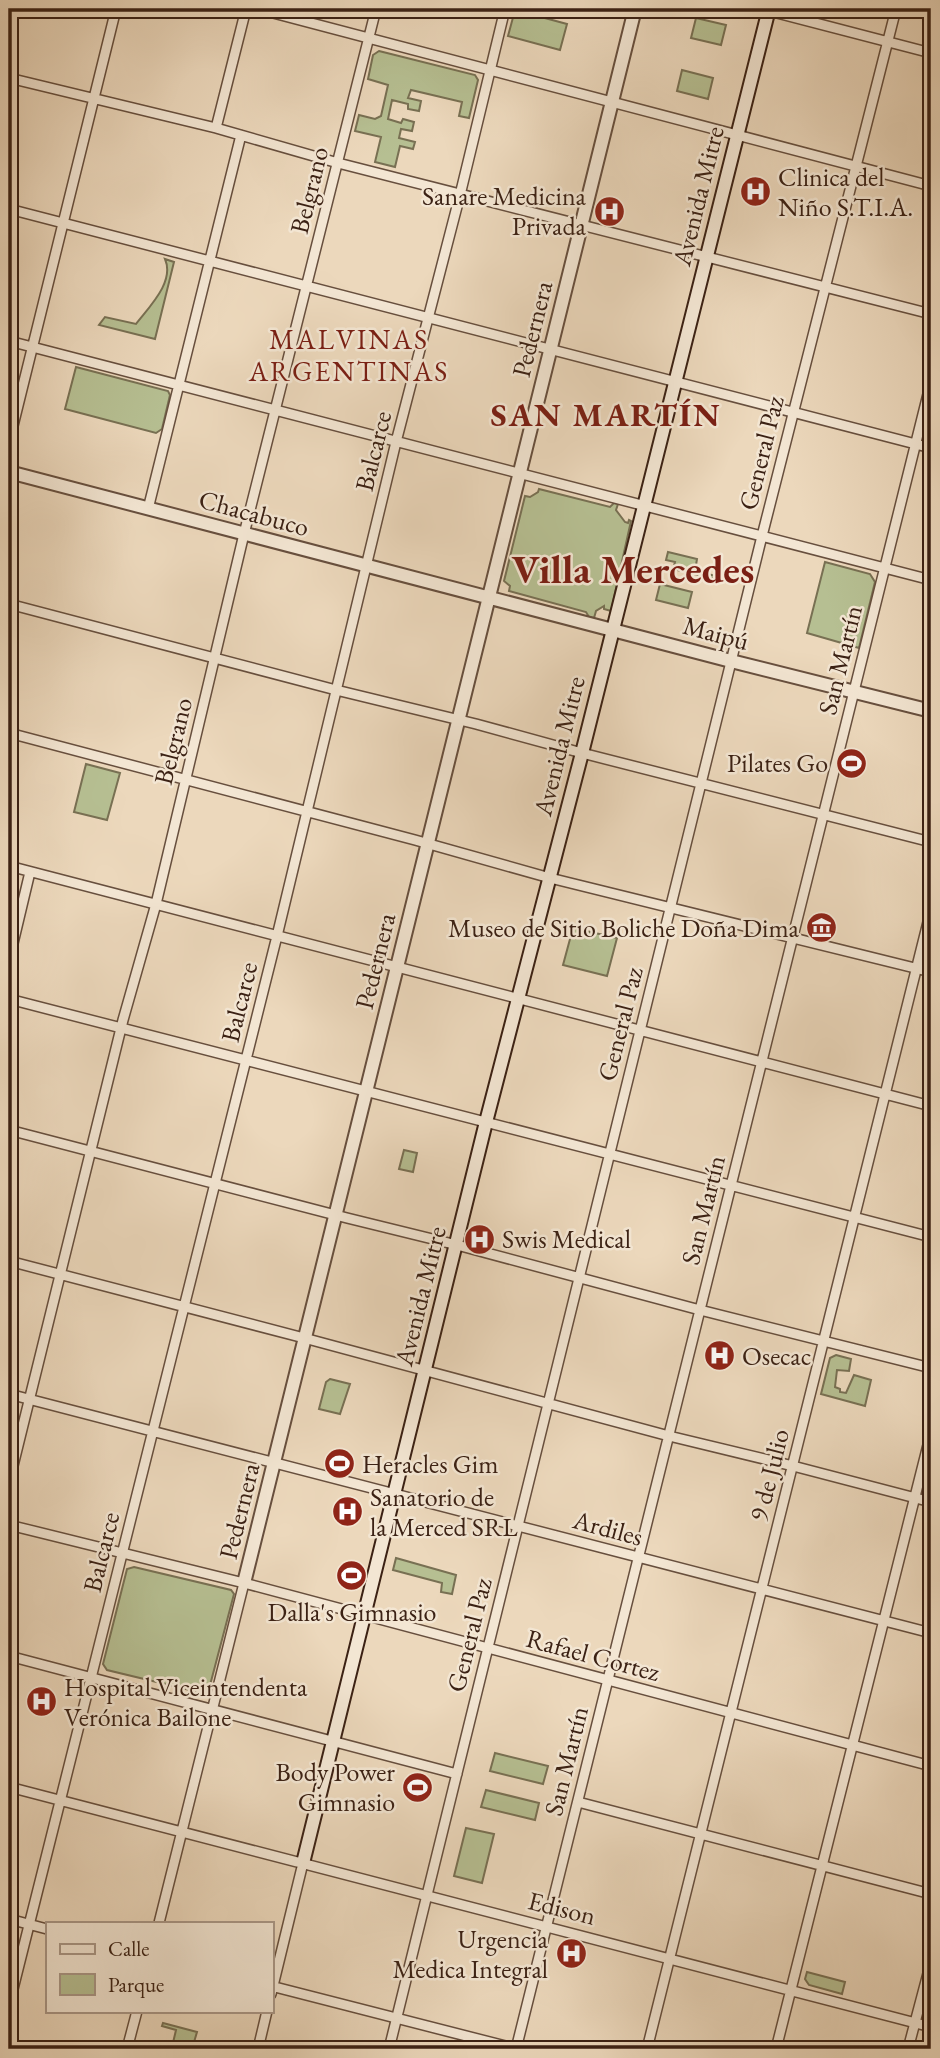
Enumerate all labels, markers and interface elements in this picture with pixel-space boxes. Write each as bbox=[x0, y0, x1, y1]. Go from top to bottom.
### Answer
street label: Avenida Mitre bbox=[664, 123, 732, 270]
street label: Belgrano bbox=[282, 143, 336, 237]
place label: Clinica del Niño S.T.I.A. bbox=[778, 160, 913, 224]
hospital icon: Clinica del Niño S.T.I.A. bbox=[738, 175, 772, 209]
place label: Sanare Medicina Privada bbox=[422, 179, 587, 243]
hospital icon: Sanare Medicina Privada bbox=[592, 194, 626, 228]
street label: Pedernera bbox=[504, 277, 560, 381]
district label: MALVINAS ARGENTINAS bbox=[248, 321, 449, 389]
street label: General Paz bbox=[730, 392, 792, 513]
district label: SAN MARTÍN bbox=[490, 393, 722, 436]
street label: Balcarce bbox=[347, 407, 399, 495]
street label: Chacabuco bbox=[195, 482, 313, 544]
district label: Villa Mercedes bbox=[512, 543, 754, 595]
street label: San Martín bbox=[810, 601, 870, 718]
street label: Maipú bbox=[679, 608, 753, 658]
street label: Avenida Mitre bbox=[525, 673, 593, 820]
street label: Belgrano bbox=[146, 694, 200, 788]
place label: Pilates Go bbox=[727, 746, 828, 780]
sports icon: Pilates Go bbox=[834, 746, 868, 780]
street label: Pedernera bbox=[347, 909, 403, 1013]
place label: Museo de Sitio Boliche Doña Dima bbox=[448, 911, 800, 945]
museum icon: Museo de Sitio Boliche Doña Dima bbox=[805, 911, 839, 945]
street label: Balcarce bbox=[213, 958, 265, 1046]
street label: General Paz bbox=[589, 963, 651, 1084]
street label: San Martín bbox=[673, 1151, 733, 1268]
hospital icon: Swis Medical bbox=[462, 1222, 496, 1256]
place label: Swis Medical bbox=[502, 1222, 631, 1256]
street label: Avenida Mitre bbox=[386, 1223, 454, 1370]
hospital icon: Osecac bbox=[702, 1339, 736, 1373]
place label: Osecac bbox=[742, 1339, 811, 1373]
street label: 9 de Julio bbox=[741, 1425, 797, 1525]
sports icon: Heracles Gim bbox=[322, 1447, 356, 1481]
place label: Heracles Gim bbox=[362, 1447, 498, 1481]
street label: Pedernera bbox=[211, 1459, 267, 1563]
place label: Sanatorio de la Merced SRL bbox=[370, 1480, 518, 1544]
hospital icon: Sanatorio de la Merced SRL bbox=[330, 1495, 364, 1529]
street label: Ardiles bbox=[568, 1502, 647, 1554]
street label: Balcarce bbox=[75, 1508, 127, 1596]
sports icon: Dalla's Gimnasio bbox=[335, 1559, 369, 1593]
street label: General Paz bbox=[438, 1574, 500, 1695]
place label: Dalla's Gimnasio bbox=[268, 1595, 436, 1629]
street label: Rafael Cortez bbox=[523, 1621, 664, 1689]
place label: Hospital Viceintendenta Verónica Bailone bbox=[64, 1670, 308, 1734]
hospital icon: Hospital Viceintendenta Verónica Bailone bbox=[24, 1685, 58, 1719]
street label: San Martín bbox=[536, 1702, 596, 1819]
place label: Body Power Gimnasio bbox=[276, 1755, 395, 1819]
sports icon: Body Power Gimnasio bbox=[401, 1770, 435, 1804]
street label: Edison bbox=[525, 1883, 600, 1933]
legend bbox=[46, 1922, 273, 2012]
place label: Urgencia Medica Integral bbox=[392, 1922, 549, 1986]
text: Calle bbox=[108, 1935, 150, 1962]
hospital icon: Urgencia Medica Integral bbox=[554, 1937, 588, 1971]
text: Parque bbox=[108, 1971, 164, 1998]

